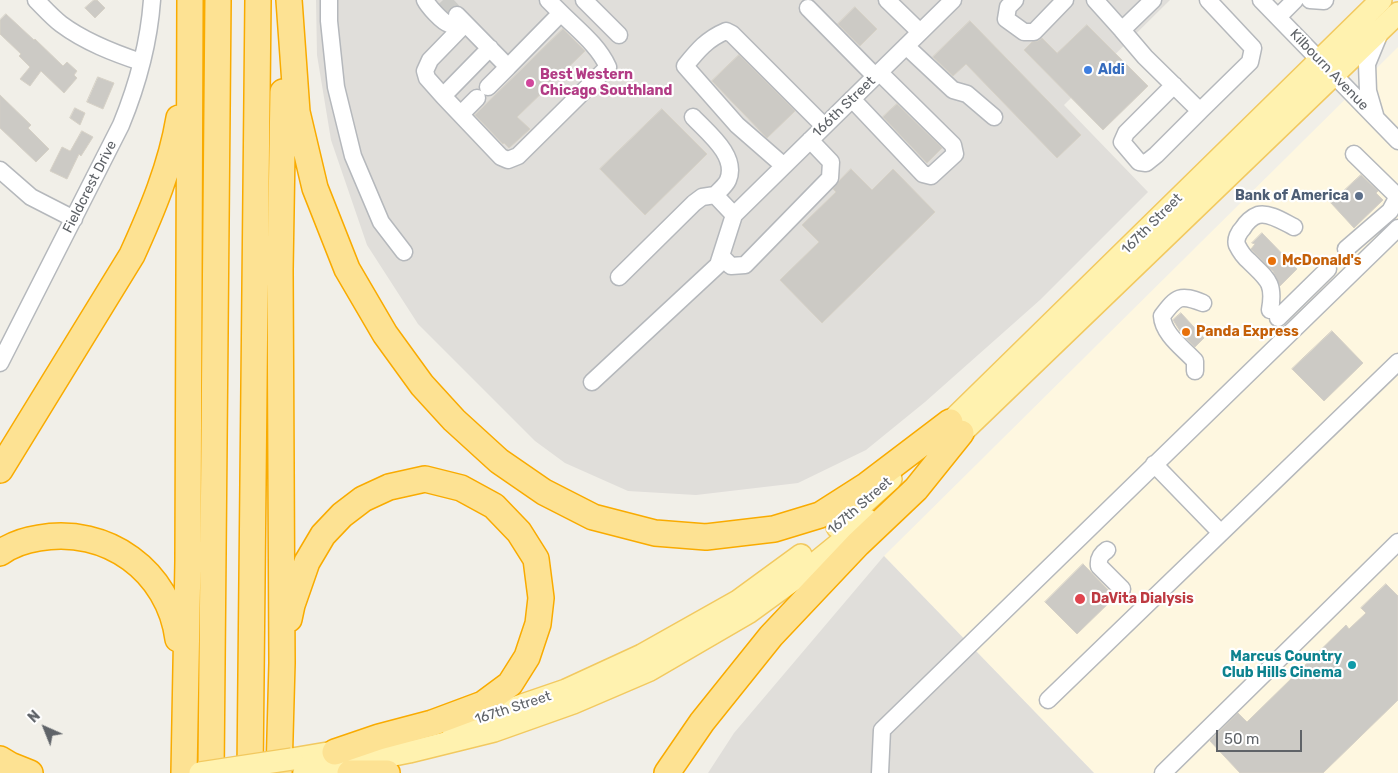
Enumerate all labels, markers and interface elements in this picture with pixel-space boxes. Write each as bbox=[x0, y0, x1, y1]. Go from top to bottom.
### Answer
street label: Kilbourn Avenue bbox=[1286, 26, 1372, 114]
place label: Aldi bbox=[1098, 62, 1125, 78]
marker: Aldi bbox=[1082, 64, 1094, 76]
place label: Best Western Chicago Southland bbox=[540, 67, 672, 100]
street label: 166th Street bbox=[809, 73, 879, 141]
marker: Best Western Chicago Southland bbox=[524, 77, 536, 89]
street label: Fieldcrest Drive bbox=[59, 138, 121, 236]
place label: Bank of America bbox=[1235, 188, 1349, 204]
street label: 167th Street bbox=[1118, 190, 1186, 258]
marker: Bank of America bbox=[1353, 190, 1365, 202]
place label: McDonald's bbox=[1282, 253, 1361, 269]
marker: McDonald's bbox=[1266, 255, 1278, 267]
place label: Panda Express bbox=[1196, 324, 1299, 340]
marker: Panda Express bbox=[1180, 326, 1192, 338]
street label: 167th Street bbox=[825, 474, 895, 538]
place label: DaVita Dialysis bbox=[1091, 591, 1194, 607]
marker: DaVita Dialysis bbox=[1073, 592, 1087, 606]
place label: Marcus Country Club Hills Cinema bbox=[1222, 649, 1342, 682]
marker: Marcus Country Club Hills Cinema bbox=[1346, 659, 1358, 671]
street label: 167th Street bbox=[473, 688, 553, 728]
north arrow bbox=[20, 703, 70, 753]
text: N bbox=[25, 707, 44, 726]
scale bar bbox=[1218, 720, 1304, 752]
text: 50 m bbox=[1224, 730, 1259, 748]

